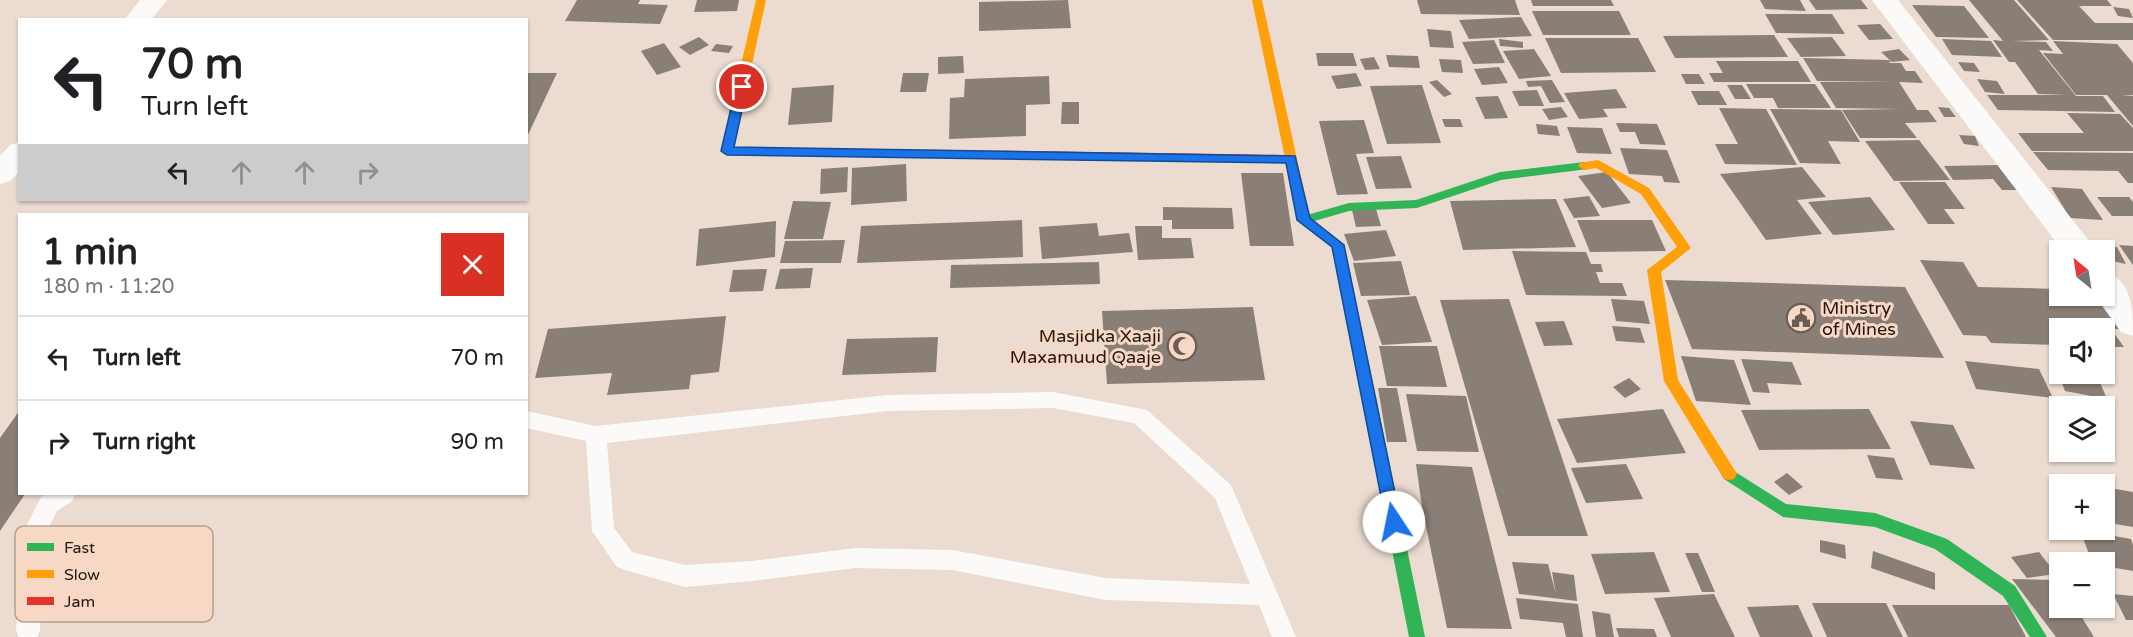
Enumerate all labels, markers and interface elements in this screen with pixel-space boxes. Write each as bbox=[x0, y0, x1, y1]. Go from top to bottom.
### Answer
text: 70 m bbox=[141, 39, 243, 90]
icon: left bbox=[42, 42, 120, 120]
pin bbox=[716, 61, 767, 112]
icon: arrive bbox=[725, 70, 758, 103]
text: Turn left bbox=[141, 90, 248, 123]
icon: left bbox=[162, 156, 195, 189]
icon: ahead bbox=[225, 156, 258, 189]
icon: ahead bbox=[288, 156, 321, 189]
icon: right bbox=[351, 156, 384, 189]
text: 1 min bbox=[42, 231, 138, 274]
button: close bbox=[441, 233, 504, 296]
north arrow bbox=[2049, 240, 2115, 306]
map controls bbox=[2049, 240, 2115, 618]
text: 180 m · 11:20 bbox=[42, 275, 174, 299]
place label: Ministry of Mines bbox=[1822, 297, 1896, 340]
public building icon: Ministry of Mines bbox=[1785, 302, 1817, 334]
button: sound bbox=[2049, 318, 2115, 384]
place label: Masjidka Xaaji Maxamuud Qaaje bbox=[1010, 325, 1161, 368]
mosque icon: Masjidka Xaaji Maxamuud Qaaje bbox=[1166, 330, 1198, 362]
icon: left bbox=[42, 342, 75, 375]
text: Turn left bbox=[93, 345, 181, 371]
text: 70 m bbox=[450, 345, 504, 371]
button: layers bbox=[2049, 396, 2115, 462]
icon: right bbox=[42, 426, 75, 459]
text: Turn right bbox=[93, 429, 195, 455]
text: 90 m bbox=[450, 429, 504, 455]
button: + bbox=[2049, 474, 2115, 540]
position arrow bbox=[1362, 490, 1426, 554]
legend bbox=[15, 526, 213, 622]
text: Fast bbox=[64, 538, 95, 558]
button: − bbox=[2049, 552, 2115, 618]
text: Slow bbox=[64, 565, 100, 585]
text: Jam bbox=[64, 592, 95, 612]

